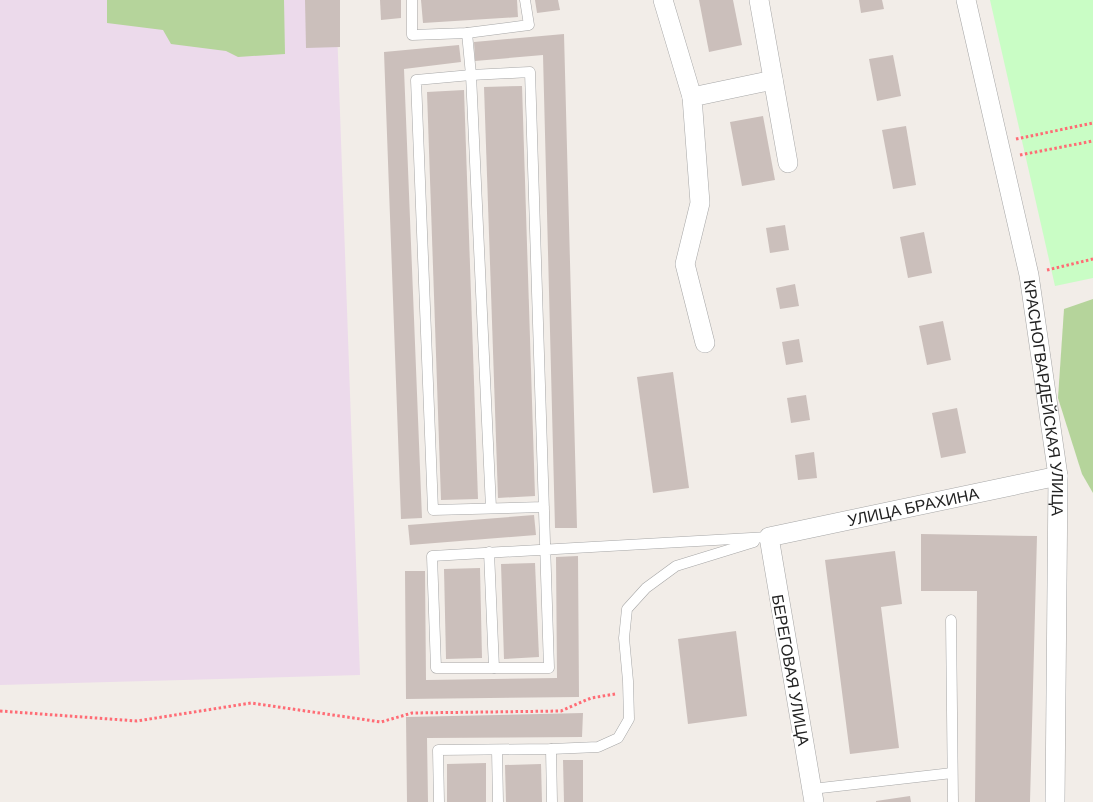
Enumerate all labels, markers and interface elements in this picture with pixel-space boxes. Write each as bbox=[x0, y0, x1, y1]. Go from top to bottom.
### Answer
street label: КРАСНОГВАРДЕЙСКАЯ УЛИЦА bbox=[1019, 278, 1068, 516]
street label: УЛИЦА БРАХИНА bbox=[846, 483, 981, 531]
street label: БЕРЕГОВАЯ УЛИЦА bbox=[767, 593, 814, 748]

